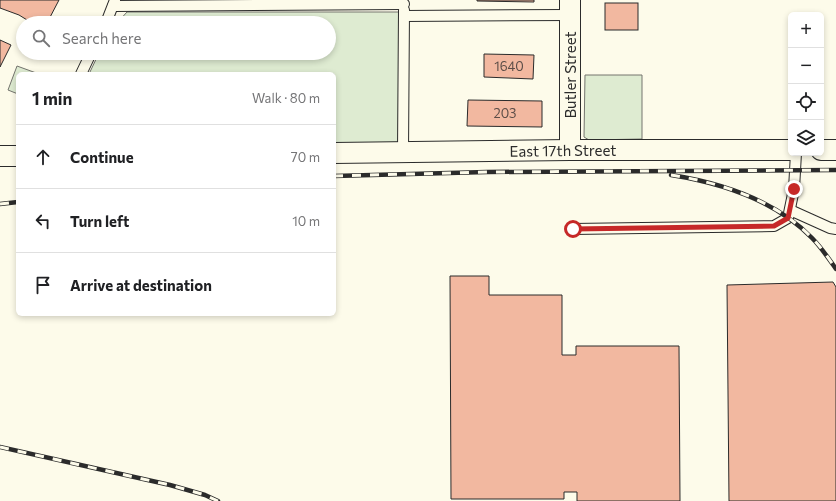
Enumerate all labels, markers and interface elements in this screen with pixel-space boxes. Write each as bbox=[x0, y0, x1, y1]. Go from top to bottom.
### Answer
map controls bbox=[788, 12, 824, 156]
button: + bbox=[788, 12, 824, 48]
search box bbox=[16, 16, 336, 60]
icon: search bbox=[30, 27, 52, 49]
text: Search here bbox=[62, 29, 141, 47]
street label: Butler Street bbox=[561, 31, 579, 119]
button: − bbox=[788, 48, 824, 84]
house number: 1640 bbox=[494, 58, 524, 74]
button: locate bbox=[788, 84, 824, 120]
text: 1 min bbox=[32, 88, 72, 109]
text: Walk · 80 m bbox=[252, 90, 320, 106]
house number: 203 bbox=[493, 105, 517, 121]
button: layers bbox=[788, 120, 824, 156]
street label: East 17th Street bbox=[509, 141, 616, 160]
icon: ahead bbox=[32, 146, 54, 168]
text: Continue bbox=[70, 148, 134, 166]
text: 70 m bbox=[291, 149, 320, 165]
route end bbox=[785, 180, 803, 198]
icon: left bbox=[32, 210, 54, 232]
text: Turn left bbox=[70, 212, 129, 230]
text: 10 m bbox=[292, 213, 320, 229]
route start bbox=[564, 220, 582, 238]
icon: arrive bbox=[32, 274, 54, 296]
text: Arrive at destination bbox=[70, 276, 212, 294]

